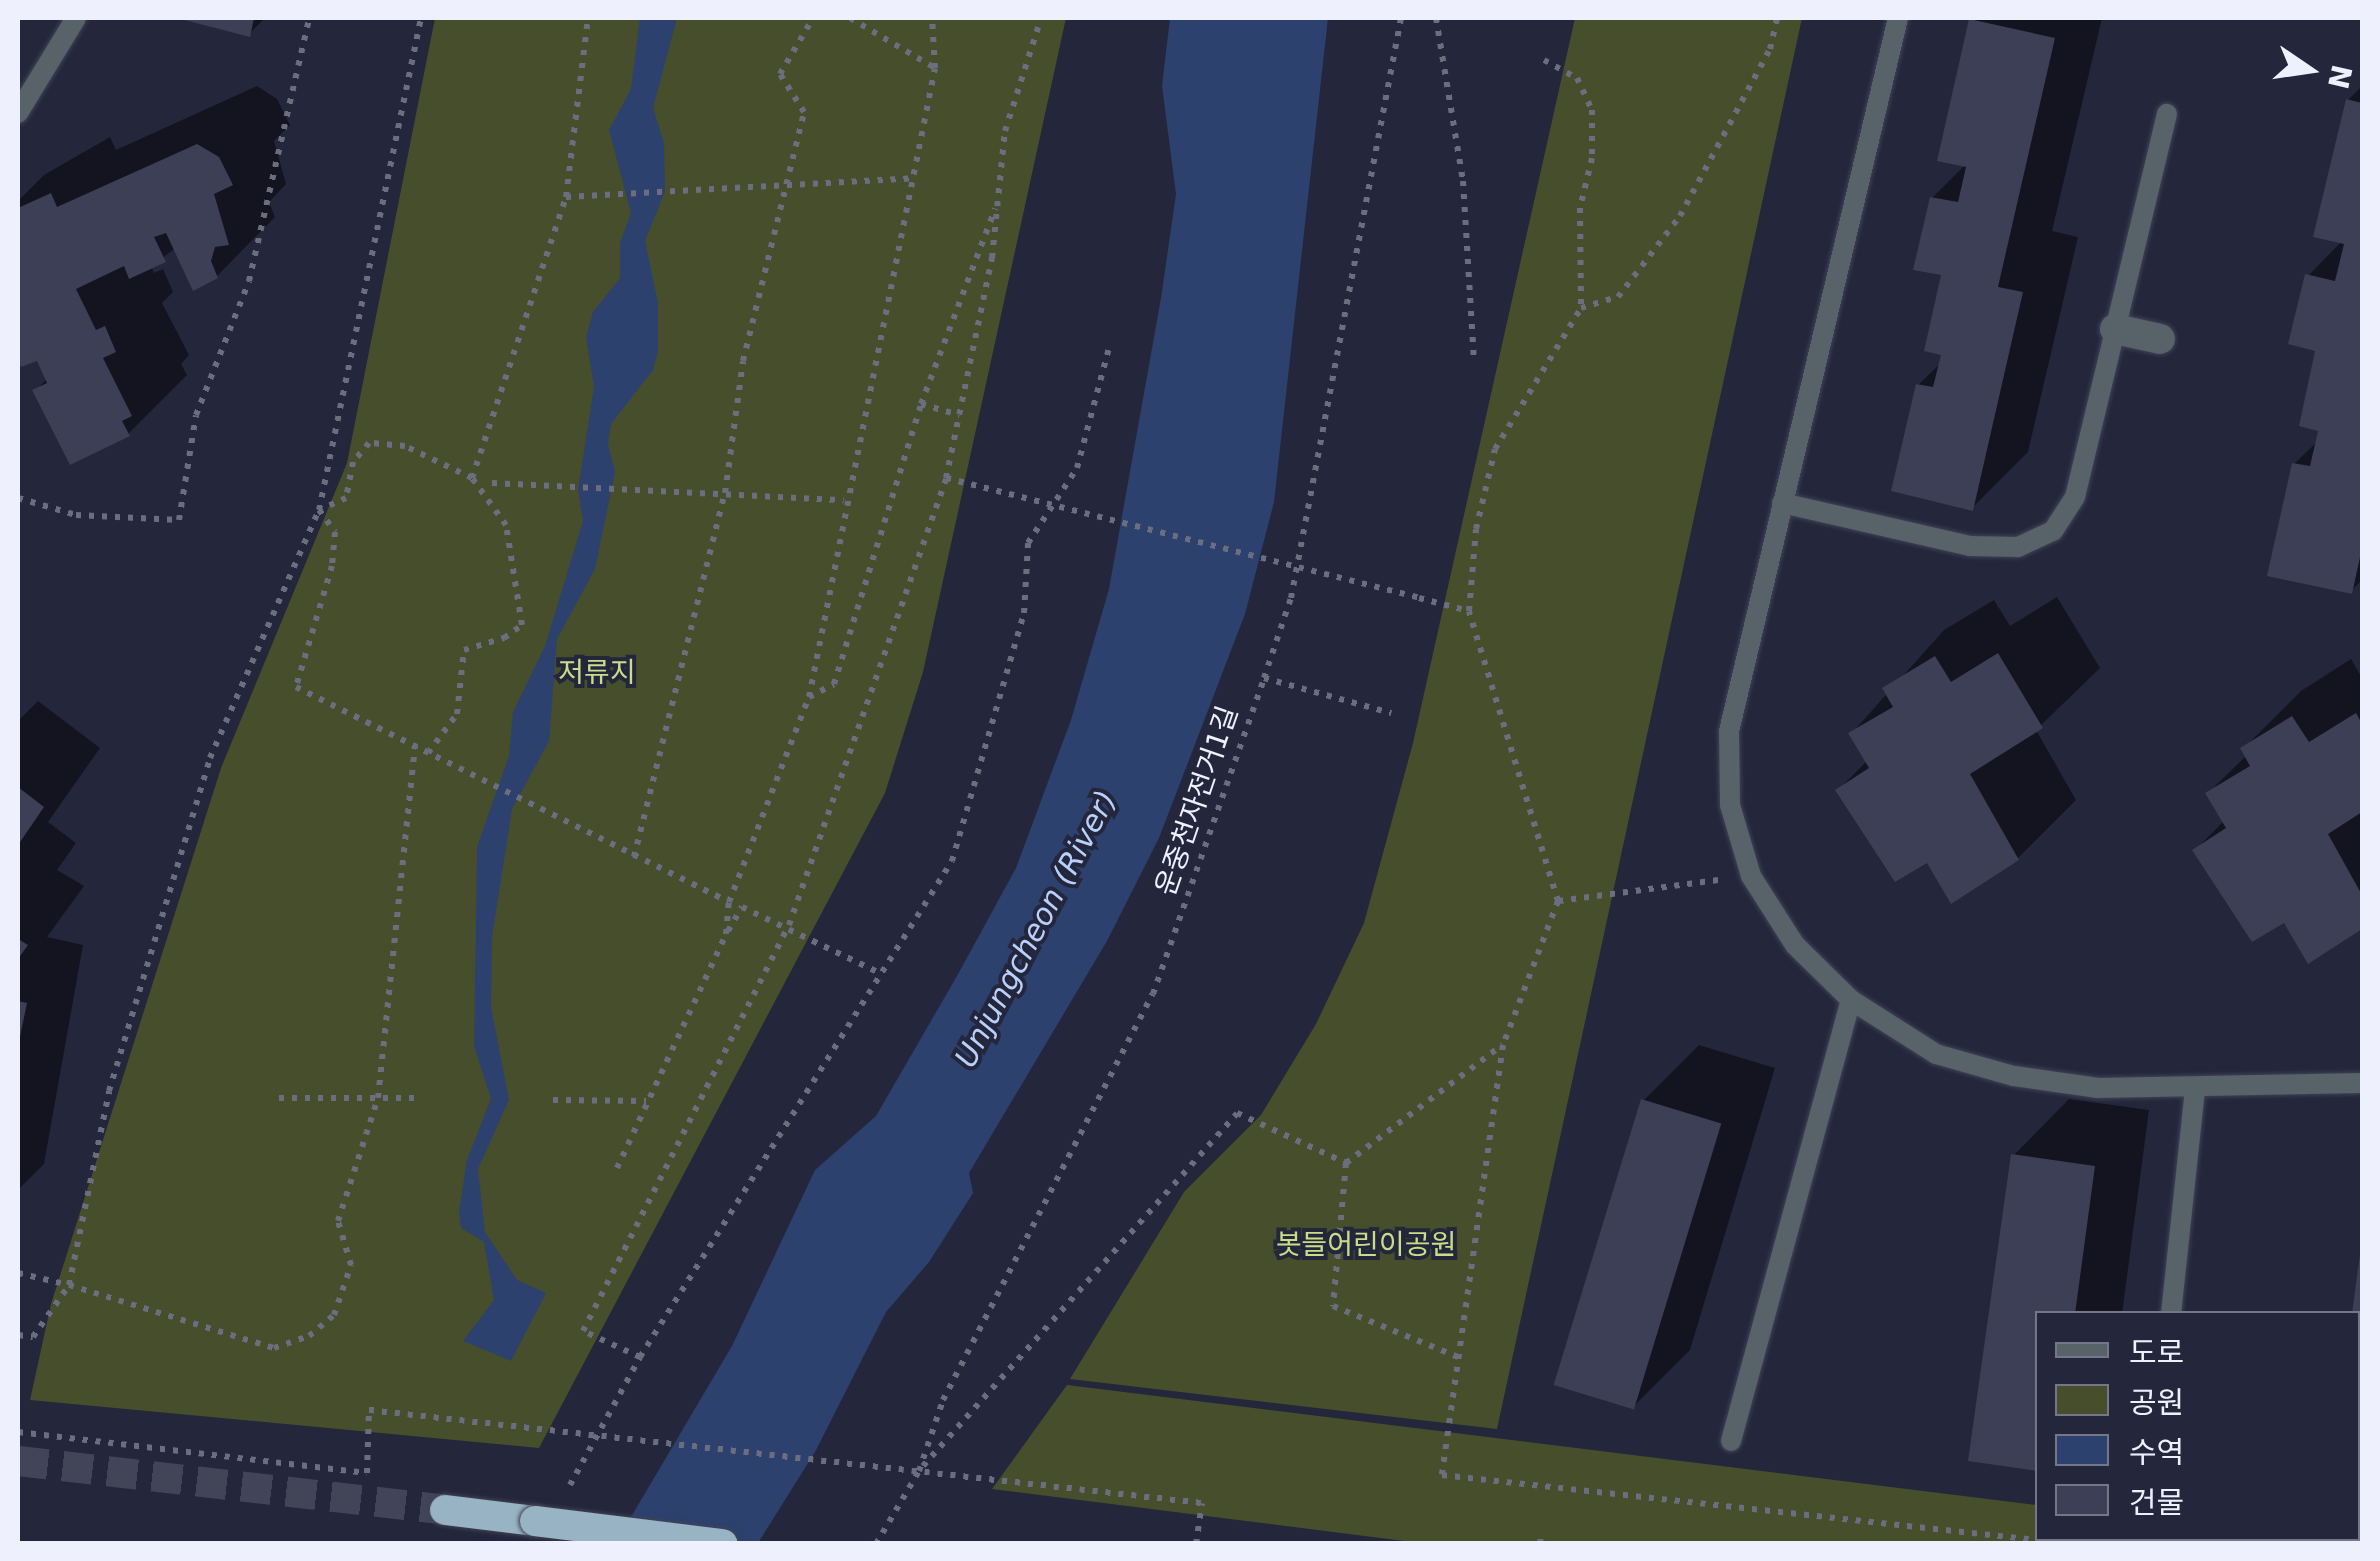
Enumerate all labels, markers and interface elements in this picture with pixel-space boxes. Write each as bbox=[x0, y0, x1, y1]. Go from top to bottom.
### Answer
north arrow bbox=[2260, 20, 2360, 120]
text: N bbox=[2321, 62, 2358, 92]
park label: 저류지 bbox=[558, 656, 636, 690]
street label: 운중천자전거1길 bbox=[1149, 702, 1245, 900]
water label: Unjungcheon (River) bbox=[948, 784, 1124, 1074]
park label: 봇들어린이공원 bbox=[1276, 1228, 1456, 1262]
legend bbox=[2035, 1311, 2360, 1541]
text: 도로 bbox=[2129, 1335, 2184, 1370]
text: 공원 bbox=[2129, 1385, 2184, 1420]
text: 수역 bbox=[2129, 1435, 2184, 1470]
text: 건물 bbox=[2129, 1485, 2184, 1520]

